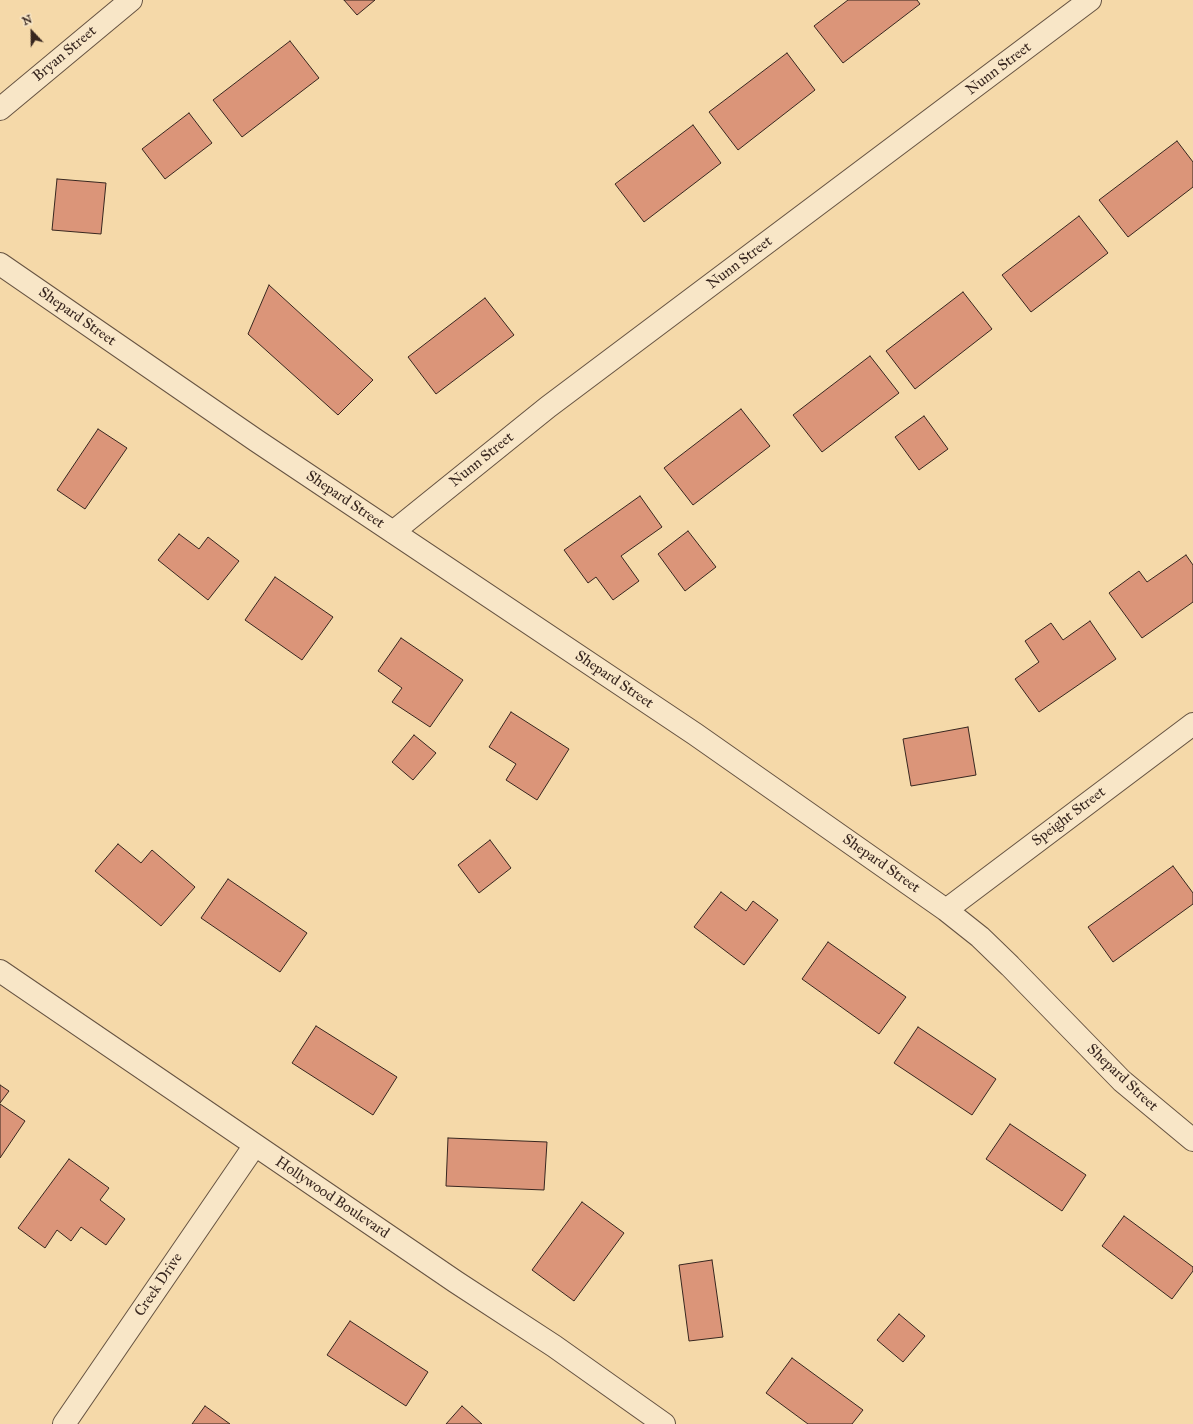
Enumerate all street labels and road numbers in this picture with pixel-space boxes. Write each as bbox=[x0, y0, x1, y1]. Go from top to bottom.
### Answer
street label: Bryan Street bbox=[30, 22, 100, 86]
street label: Nunn Street bbox=[963, 39, 1035, 99]
street label: Nunn Street bbox=[704, 233, 776, 293]
street label: Shepard Street bbox=[35, 284, 119, 350]
street label: Nunn Street bbox=[446, 429, 518, 491]
street label: Shepard Street bbox=[302, 467, 388, 533]
street label: Shepard Street bbox=[571, 647, 657, 713]
street label: Speight Street bbox=[1029, 783, 1109, 851]
street label: Shepard Street bbox=[839, 831, 923, 897]
street label: Shepard Street bbox=[1083, 1041, 1161, 1115]
street label: Hollywood Boulevard bbox=[272, 1153, 392, 1243]
street label: Creek Drive bbox=[131, 1250, 187, 1320]

